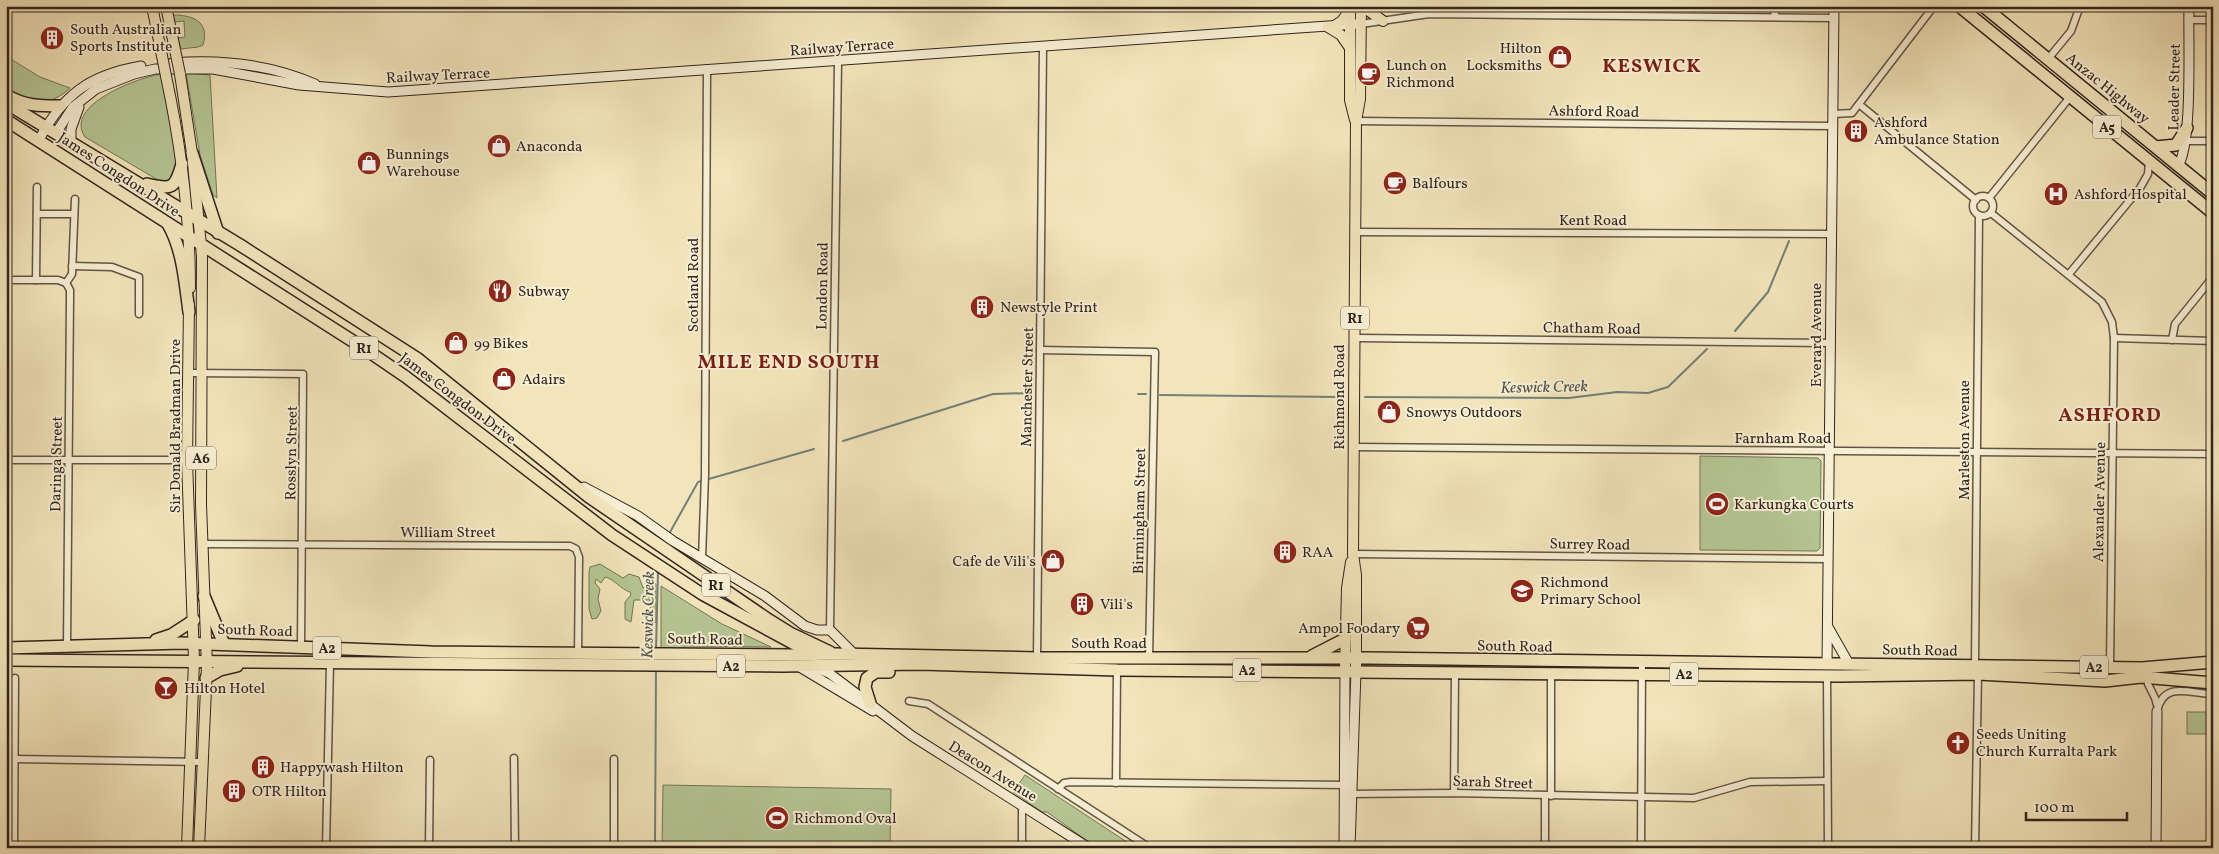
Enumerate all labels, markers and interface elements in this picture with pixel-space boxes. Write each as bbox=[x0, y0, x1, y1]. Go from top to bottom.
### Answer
place label: South Australian Sports Institute bbox=[70, 20, 182, 58]
building icon: South Australian Sports Institute bbox=[39, 25, 65, 51]
street label: Railway Terrace bbox=[789, 34, 895, 63]
place label: Hilton Locksmiths bbox=[1466, 39, 1542, 77]
street label: Leader Street bbox=[2164, 43, 2187, 131]
shop icon: Hilton Locksmiths bbox=[1547, 44, 1573, 70]
street label: Anzac Highway bbox=[2061, 49, 2154, 130]
district label: KESWICK bbox=[1602, 53, 1702, 81]
place label: Lunch on Richmond bbox=[1386, 56, 1455, 94]
cafe icon: Lunch on Richmond bbox=[1356, 61, 1382, 87]
street label: Railway Terrace bbox=[385, 63, 491, 90]
street label: Ashford Road bbox=[1548, 101, 1639, 124]
place label: Ashford Ambulance Station bbox=[1874, 113, 2000, 151]
road number: A5 bbox=[2093, 115, 2121, 138]
building icon: Ashford Ambulance Station bbox=[1843, 118, 1869, 144]
street label: James Congdon Drive bbox=[53, 128, 183, 223]
shop icon: Anaconda bbox=[486, 133, 512, 159]
place label: Anaconda bbox=[516, 137, 583, 158]
place label: Bunnings Warehouse bbox=[386, 145, 460, 183]
shop icon: Bunnings Warehouse bbox=[356, 150, 382, 176]
cafe icon: Balfours bbox=[1382, 170, 1408, 196]
place label: Balfours bbox=[1412, 174, 1468, 195]
hospital icon: Ashford Hospital bbox=[2043, 181, 2069, 207]
place label: Ashford Hospital bbox=[2074, 185, 2187, 206]
street label: Kent Road bbox=[1559, 211, 1627, 232]
street label: Scotland Road bbox=[684, 238, 705, 332]
street label: London Road bbox=[812, 242, 835, 330]
restaurant icon: Subway bbox=[487, 278, 513, 304]
place label: Subway bbox=[518, 282, 570, 303]
street label: Everard Avenue bbox=[1807, 283, 1828, 387]
building icon: Newstyle Print bbox=[969, 294, 995, 320]
place label: Newstyle Print bbox=[1000, 298, 1098, 319]
road number: R1 bbox=[1341, 306, 1369, 330]
street label: Chatham Road bbox=[1543, 318, 1641, 341]
street label: Manchester Street bbox=[1017, 327, 1040, 447]
shop icon: 99 Bikes bbox=[443, 330, 469, 356]
place label: 99 Bikes bbox=[474, 334, 528, 355]
road number: R1 bbox=[350, 336, 378, 359]
street label: Sir Donald Bradman Drive bbox=[166, 339, 187, 513]
street label: Richmond Road bbox=[1330, 344, 1351, 450]
street label: James Congdon Drive bbox=[394, 348, 520, 450]
district label: MILE END SOUTH bbox=[697, 349, 881, 377]
shop icon: Adairs bbox=[491, 366, 517, 392]
place label: Adairs bbox=[522, 370, 565, 391]
water label: Keswick Creek bbox=[1500, 376, 1589, 400]
street label: Marleston Avenue bbox=[1955, 380, 1976, 500]
shop icon: Snowys Outdoors bbox=[1376, 399, 1402, 425]
district label: ASHFORD bbox=[2058, 402, 2162, 430]
place label: Snowys Outdoors bbox=[1406, 403, 1522, 424]
street label: Rosslyn Street bbox=[281, 406, 304, 501]
street label: Daringa Street bbox=[46, 416, 69, 512]
street label: Farnham Road bbox=[1735, 429, 1831, 450]
street label: Alexander Avenue bbox=[2089, 442, 2112, 562]
road number: A6 bbox=[186, 446, 216, 469]
street label: Birmingham Street bbox=[1129, 448, 1152, 574]
sports icon: Karkungka Courts bbox=[1704, 491, 1730, 517]
place label: Karkungka Courts bbox=[1734, 495, 1854, 516]
street label: William Street bbox=[400, 523, 496, 544]
street label: Surrey Road bbox=[1549, 534, 1631, 557]
building icon: RAA bbox=[1272, 539, 1298, 565]
place label: RAA bbox=[1302, 543, 1334, 564]
shop icon: Cafe de Vili's bbox=[1040, 548, 1066, 574]
place label: Cafe de Vili's bbox=[952, 552, 1036, 573]
water label: Keswick Creek bbox=[637, 571, 661, 659]
place label: Richmond Primary School bbox=[1540, 573, 1641, 611]
road number: R1 bbox=[702, 574, 730, 596]
school or university icon: Richmond Primary School bbox=[1509, 578, 1535, 604]
building icon: Vili's bbox=[1069, 591, 1095, 617]
place label: Vili's bbox=[1100, 595, 1133, 616]
supermarket icon: Ampol Foodary bbox=[1405, 615, 1431, 641]
place label: Ampol Foodary bbox=[1298, 619, 1400, 640]
street label: South Road bbox=[217, 620, 293, 643]
street label: South Road bbox=[667, 629, 743, 652]
street label: South Road bbox=[1071, 634, 1147, 655]
road number: A2 bbox=[313, 636, 341, 660]
street label: South Road bbox=[1477, 636, 1553, 659]
street label: South Road bbox=[1882, 640, 1958, 663]
road number: A2 bbox=[717, 654, 745, 678]
road number: A2 bbox=[2080, 656, 2108, 679]
road number: A2 bbox=[1233, 658, 1261, 682]
road number: A2 bbox=[1670, 662, 1698, 686]
bar icon: Hilton Hotel bbox=[153, 675, 179, 701]
place label: Hilton Hotel bbox=[184, 679, 265, 700]
place label: Seeds Uniting Church Kurralta Park bbox=[1976, 725, 2117, 763]
church icon: Seeds Uniting Church Kurralta Park bbox=[1945, 730, 1971, 756]
street label: Deacon Avenue bbox=[944, 737, 1041, 808]
building icon: Happywash Hilton bbox=[250, 754, 276, 780]
place label: Happywash Hilton bbox=[280, 758, 404, 779]
street label: Sarah Street bbox=[1452, 772, 1534, 795]
building icon: OTR Hilton bbox=[221, 778, 247, 804]
place label: OTR Hilton bbox=[252, 782, 327, 803]
scale bar bbox=[2026, 789, 2128, 821]
text: 100 m bbox=[2034, 798, 2074, 819]
sports icon: Richmond Oval bbox=[764, 805, 790, 831]
place label: Richmond Oval bbox=[794, 809, 897, 830]

